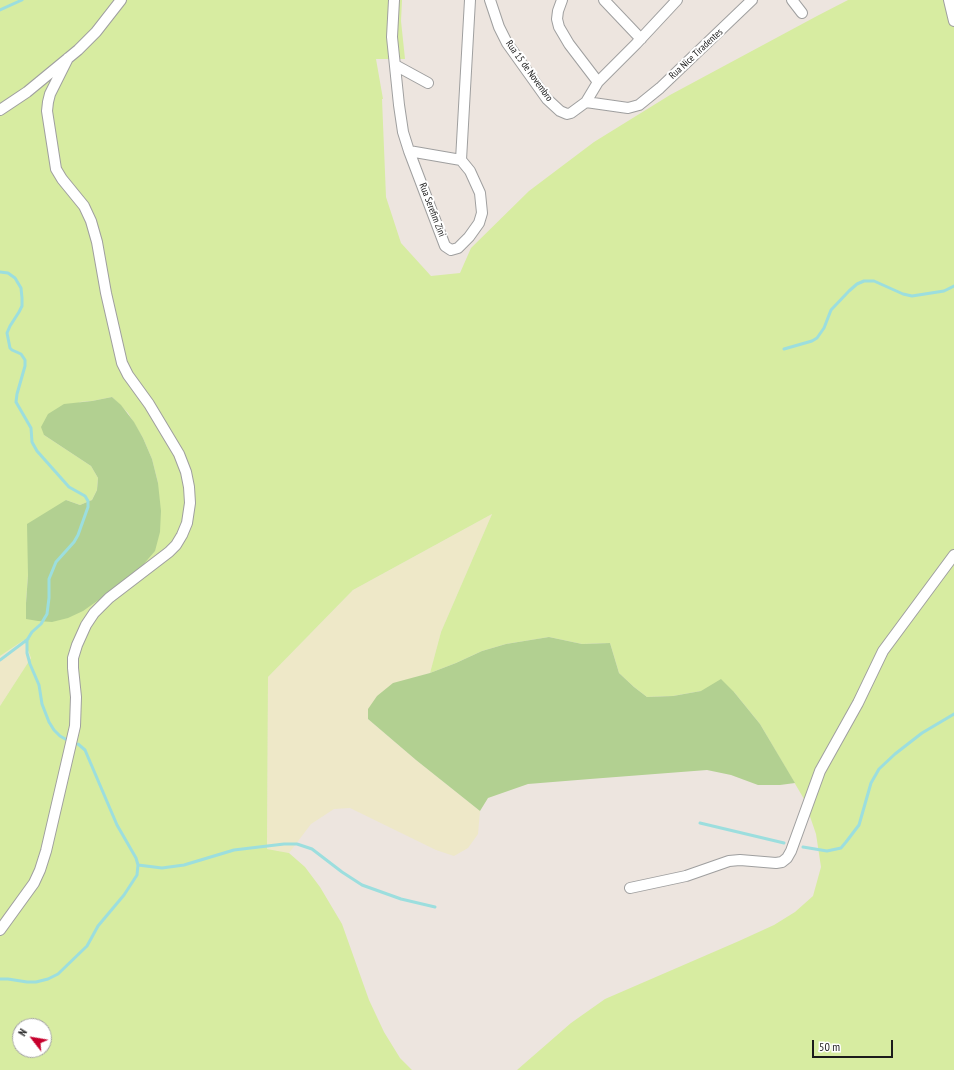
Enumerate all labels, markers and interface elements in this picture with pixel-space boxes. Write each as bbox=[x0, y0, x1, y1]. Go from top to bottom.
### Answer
street label: Rua Nice Tiradentes bbox=[667, 26, 725, 82]
street label: Rua 15 de Novembro bbox=[503, 38, 555, 104]
street label: Rua Serefim Zini bbox=[416, 181, 448, 239]
north arrow bbox=[12, 1018, 52, 1058]
text: N bbox=[15, 1026, 30, 1038]
scale bar bbox=[814, 1032, 895, 1058]
text: 50 m bbox=[819, 1039, 840, 1054]

